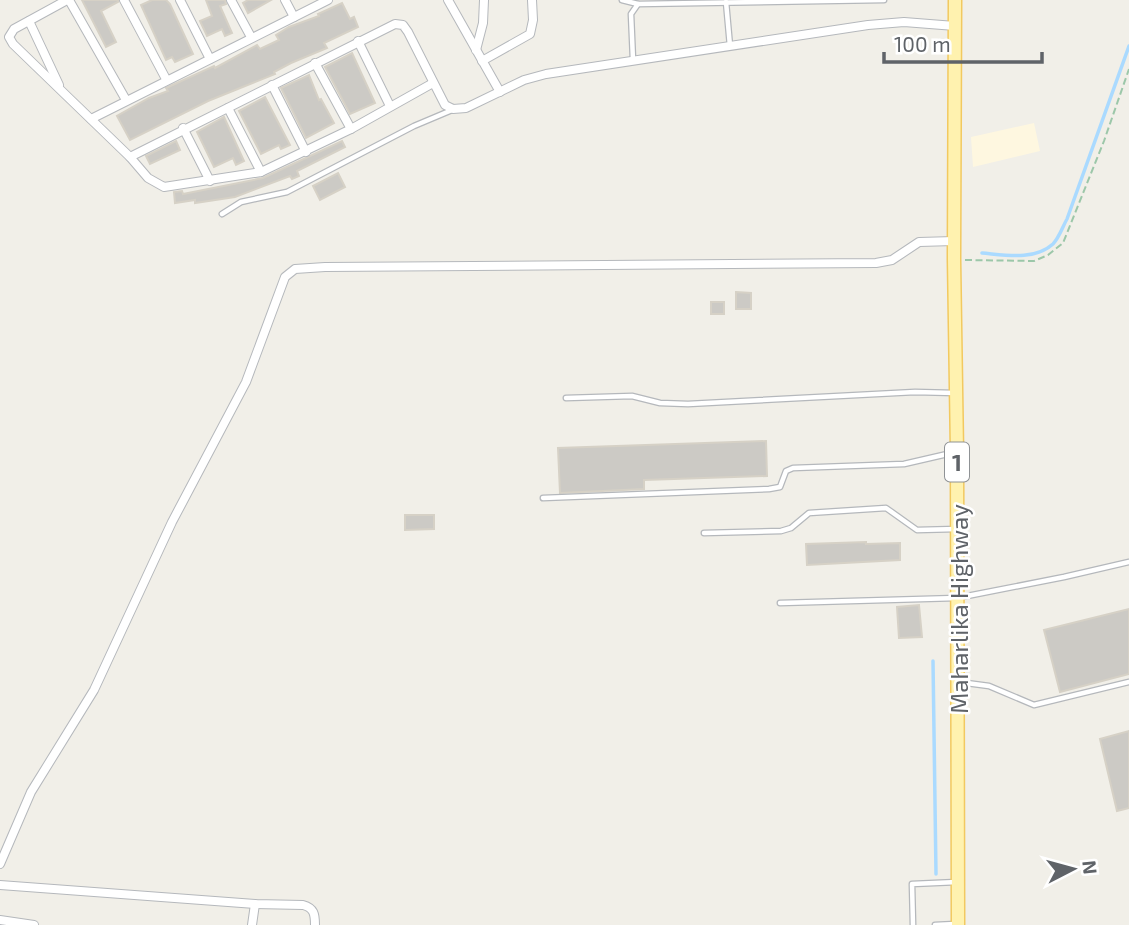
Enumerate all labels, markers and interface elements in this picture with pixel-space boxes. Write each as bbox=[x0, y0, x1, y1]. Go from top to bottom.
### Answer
scale bar bbox=[884, 21, 1042, 65]
text: 100 m bbox=[894, 31, 951, 56]
road number: 1 bbox=[945, 442, 969, 482]
street label: Maharlika Highway bbox=[944, 504, 973, 714]
north arrow bbox=[1038, 834, 1108, 904]
text: N bbox=[1078, 859, 1103, 875]

